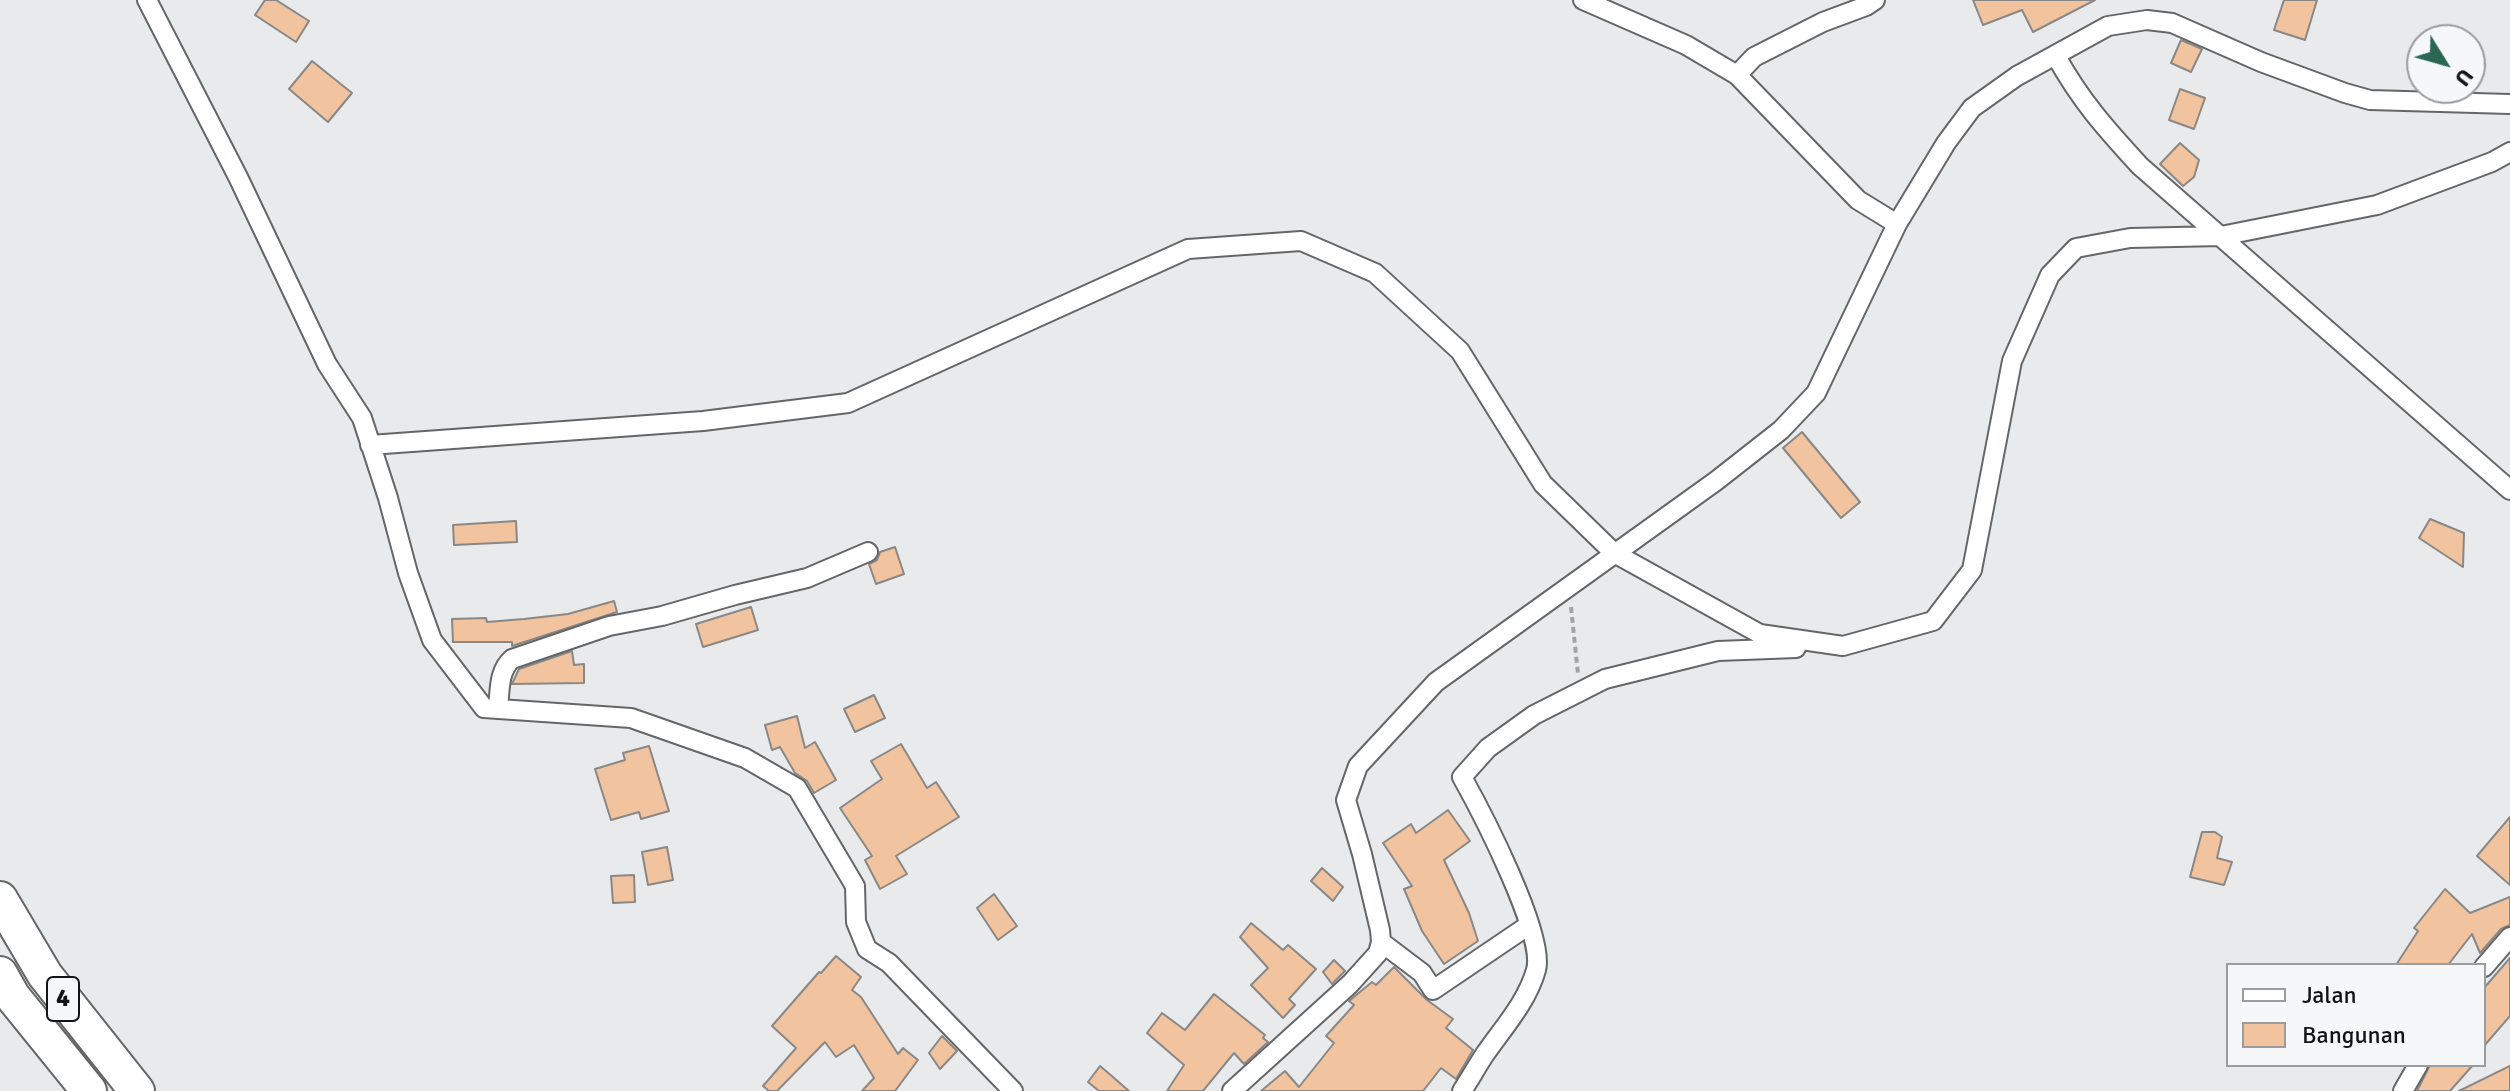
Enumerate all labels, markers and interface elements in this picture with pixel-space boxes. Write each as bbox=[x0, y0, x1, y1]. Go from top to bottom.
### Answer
north arrow bbox=[2406, 24, 2486, 104]
text: U bbox=[2449, 63, 2479, 92]
legend bbox=[2226, 963, 2486, 1067]
road number: 4 bbox=[47, 977, 79, 1021]
text: Jalan bbox=[2302, 980, 2357, 1010]
text: Bangunan bbox=[2302, 1020, 2406, 1050]

